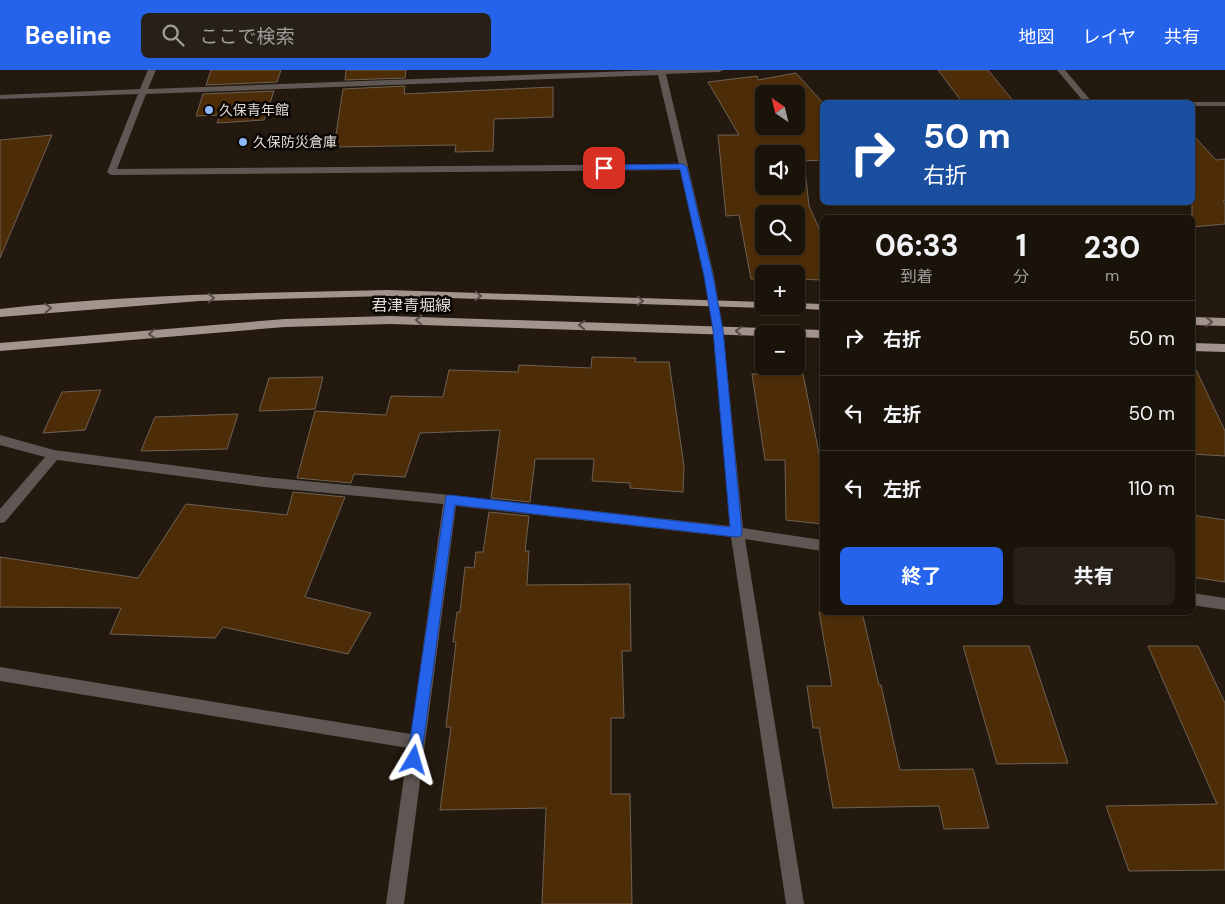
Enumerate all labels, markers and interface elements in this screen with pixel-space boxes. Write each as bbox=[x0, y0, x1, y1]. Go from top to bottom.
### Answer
search box bbox=[141, 13, 491, 58]
text: Beeline bbox=[25, 20, 111, 51]
icon: search bbox=[159, 21, 187, 49]
text: ここで検索 bbox=[199, 24, 294, 49]
text: 地図 bbox=[1019, 25, 1055, 49]
text: レイヤ bbox=[1083, 25, 1136, 49]
text: 共有 bbox=[1164, 25, 1200, 49]
north arrow bbox=[755, 85, 805, 135]
map controls bbox=[755, 85, 805, 375]
place label: 久保青年館 bbox=[219, 101, 289, 119]
marker: 久保青年館 bbox=[203, 104, 215, 116]
text: 50 m bbox=[923, 113, 1011, 159]
icon: right bbox=[840, 120, 905, 185]
place label: 久保防災倉庫 bbox=[253, 133, 337, 151]
marker: 久保防災倉庫 bbox=[237, 136, 249, 148]
button: sound bbox=[755, 145, 805, 195]
pin bbox=[583, 147, 625, 189]
icon: arrive bbox=[590, 154, 618, 182]
text: 右折 bbox=[923, 161, 967, 190]
button: search bbox=[755, 205, 805, 255]
text: 06:33 bbox=[875, 226, 959, 265]
text: 1 bbox=[1016, 226, 1027, 265]
text: 230 bbox=[1084, 228, 1140, 267]
button: + bbox=[755, 265, 805, 315]
text: m bbox=[1105, 265, 1119, 286]
text: 到着 bbox=[901, 266, 933, 287]
text: 分 bbox=[1013, 266, 1029, 287]
one-way arrow bbox=[474, 291, 482, 301]
one-way arrow bbox=[207, 293, 215, 303]
street label: 君津青堀線 bbox=[371, 295, 451, 316]
one-way arrow bbox=[637, 296, 645, 307]
one-way arrow bbox=[45, 303, 53, 314]
one-way arrow bbox=[415, 315, 422, 325]
one-way arrow bbox=[1205, 317, 1213, 327]
one-way arrow bbox=[577, 320, 585, 330]
icon: right bbox=[840, 324, 868, 352]
one-way arrow bbox=[735, 325, 743, 336]
button: − bbox=[755, 325, 805, 375]
text: 50 m bbox=[1128, 326, 1175, 351]
text: 右折 bbox=[883, 327, 921, 352]
one-way arrow bbox=[148, 328, 156, 339]
icon: left bbox=[840, 399, 868, 427]
text: 50 m bbox=[1128, 401, 1175, 426]
text: 左折 bbox=[883, 402, 921, 427]
icon: left bbox=[840, 474, 868, 502]
text: 110 m bbox=[1128, 476, 1175, 501]
text: 左折 bbox=[883, 477, 921, 502]
button: 終了 bbox=[840, 547, 1003, 605]
button: 共有 bbox=[1013, 547, 1175, 605]
position arrow bbox=[387, 733, 439, 785]

